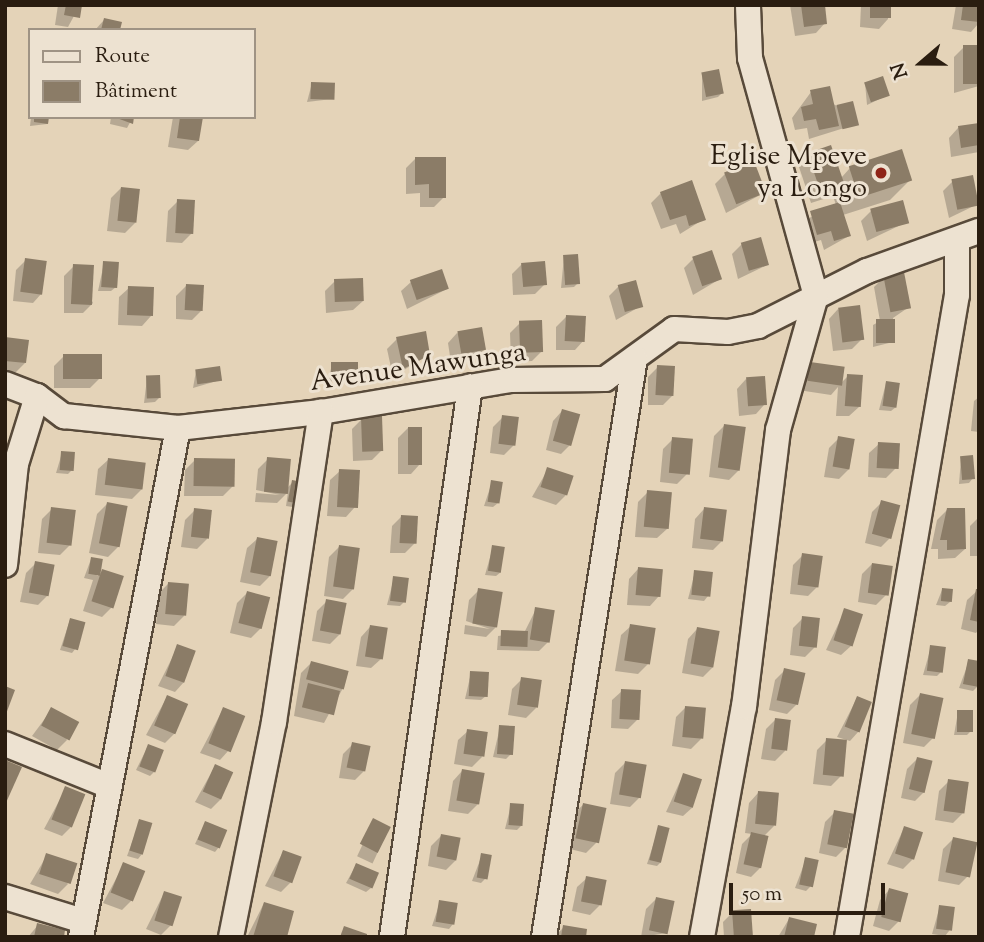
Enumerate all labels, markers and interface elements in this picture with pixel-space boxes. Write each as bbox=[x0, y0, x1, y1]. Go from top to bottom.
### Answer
legend bbox=[28, 28, 256, 119]
north arrow bbox=[886, 28, 956, 98]
text: Route bbox=[95, 42, 150, 72]
text: N bbox=[886, 59, 916, 82]
text: Bâtiment bbox=[95, 77, 177, 107]
place label: Eglise Mpeve ya Longo bbox=[710, 140, 867, 206]
marker: Eglise Mpeve ya Longo bbox=[873, 165, 889, 181]
street label: Avenue Mawunga bbox=[308, 336, 528, 400]
scale bar bbox=[732, 869, 888, 913]
text: 50 m bbox=[742, 880, 782, 910]

